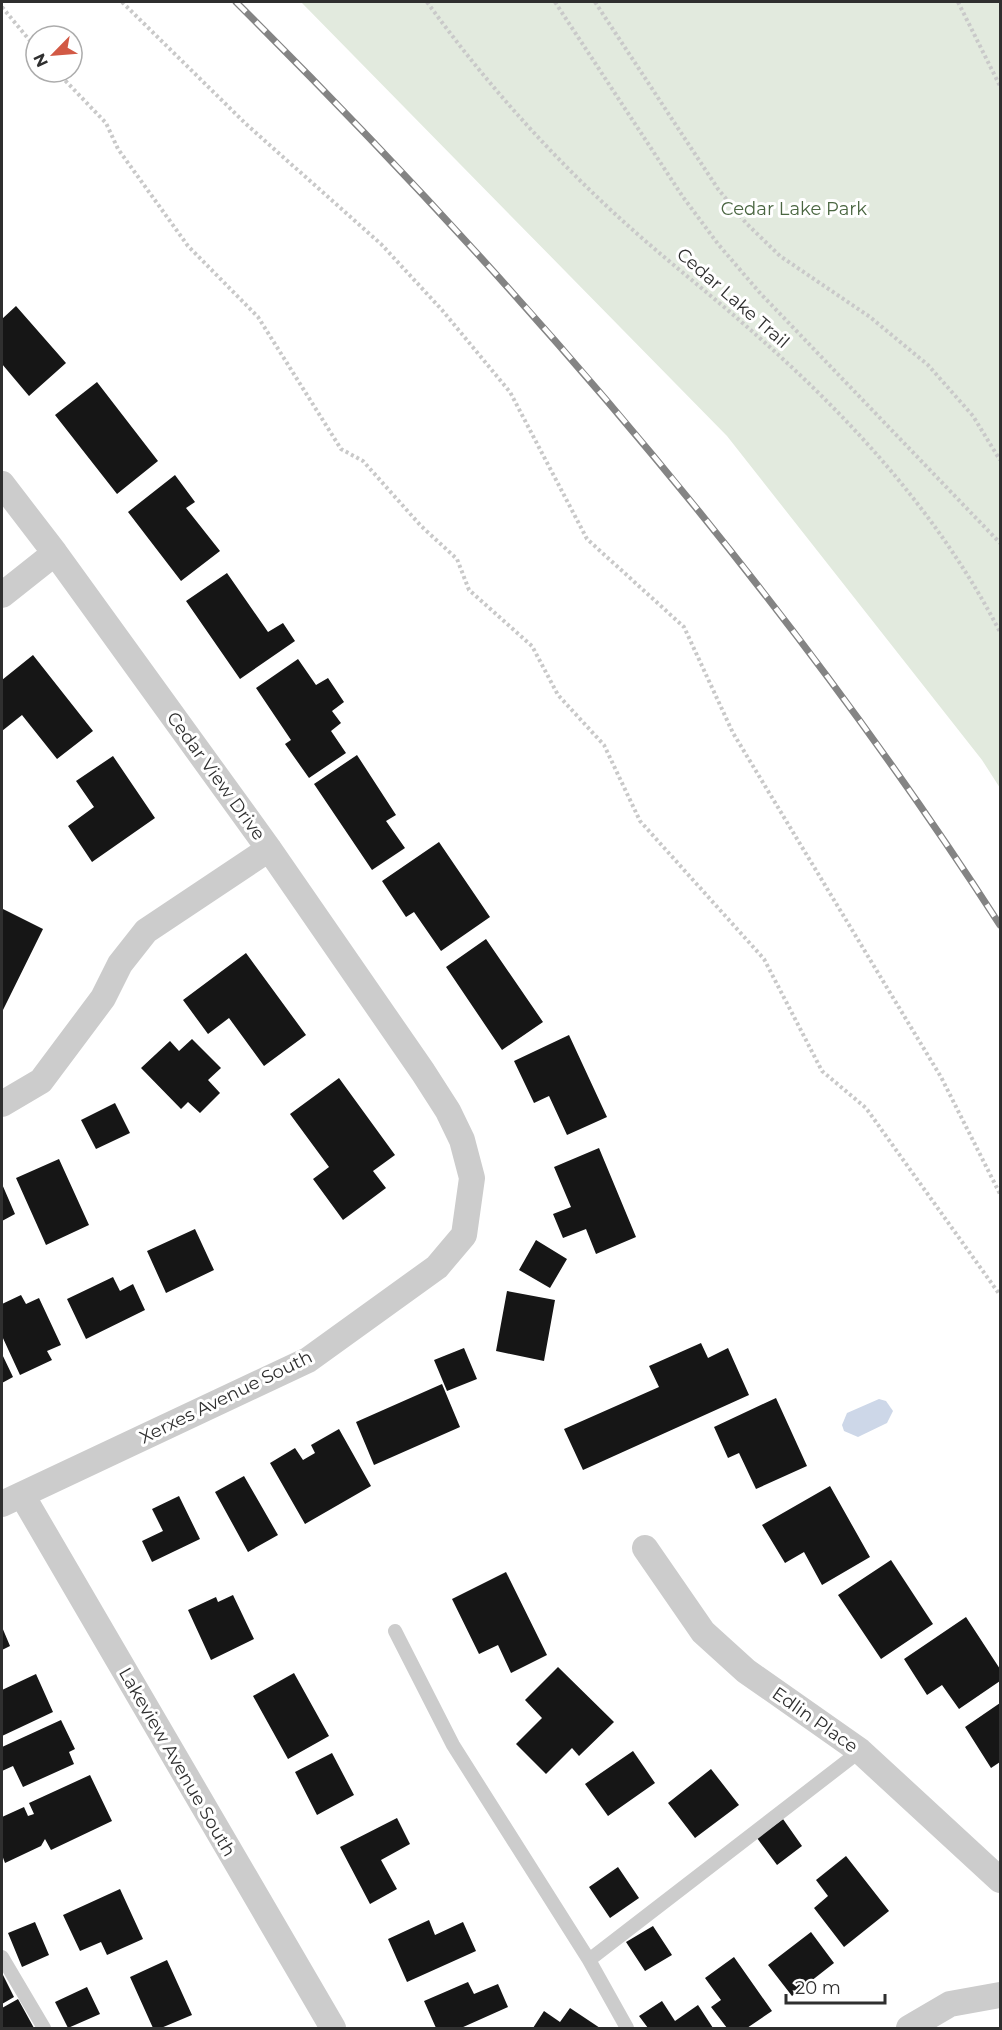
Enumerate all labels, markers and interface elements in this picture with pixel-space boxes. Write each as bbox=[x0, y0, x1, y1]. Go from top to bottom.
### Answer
north arrow bbox=[24, 24, 84, 84]
text: N bbox=[30, 50, 52, 70]
park label: Cedar Lake Park bbox=[721, 198, 867, 220]
street label: Cedar Lake Trail bbox=[672, 243, 794, 353]
street label: Cedar View Drive bbox=[162, 707, 270, 845]
street label: Xerxes Avenue South bbox=[136, 1346, 316, 1448]
street label: Lakeview Avenue South bbox=[114, 1664, 240, 1860]
street label: Edlin Place bbox=[768, 1682, 862, 1758]
scale bar bbox=[786, 1967, 885, 2005]
text: 20 m bbox=[795, 1977, 841, 1999]

